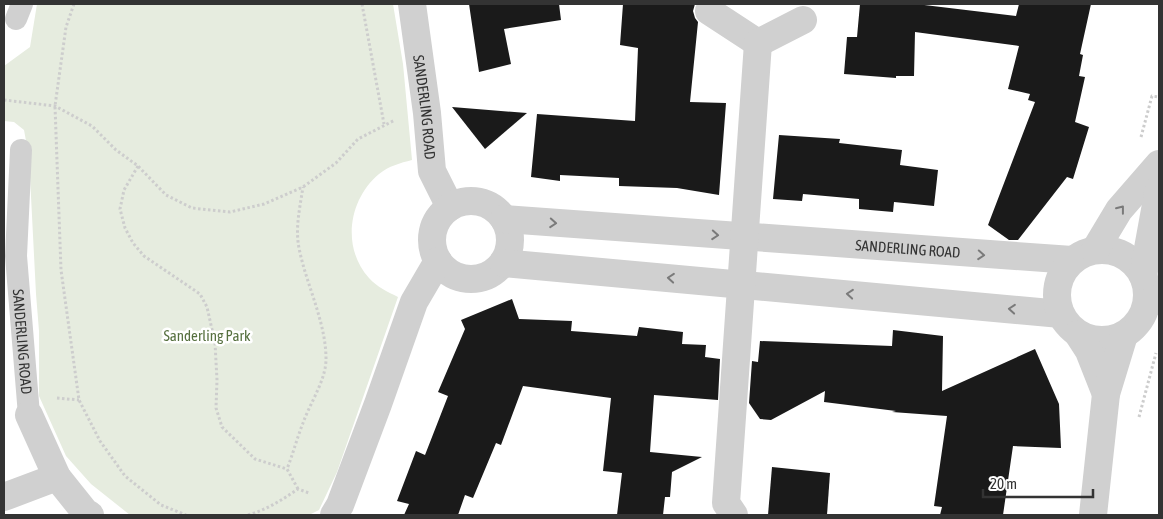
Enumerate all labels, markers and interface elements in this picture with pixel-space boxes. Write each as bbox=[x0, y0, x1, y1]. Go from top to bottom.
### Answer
street label: SANDERLING ROAD bbox=[411, 54, 439, 160]
one-way arrow bbox=[1115, 205, 1124, 214]
one-way arrow bbox=[549, 217, 557, 228]
one-way arrow bbox=[711, 229, 719, 240]
street label: SANDERLING ROAD bbox=[855, 236, 961, 260]
one-way arrow bbox=[978, 249, 986, 260]
one-way arrow bbox=[667, 273, 675, 284]
street label: SANDERLING ROAD bbox=[10, 288, 36, 395]
one-way arrow bbox=[846, 289, 854, 300]
one-way arrow bbox=[1008, 303, 1016, 314]
park label: Sanderling Park bbox=[163, 327, 251, 344]
scale bar bbox=[983, 466, 1093, 498]
text: 20 m bbox=[990, 475, 1017, 492]

